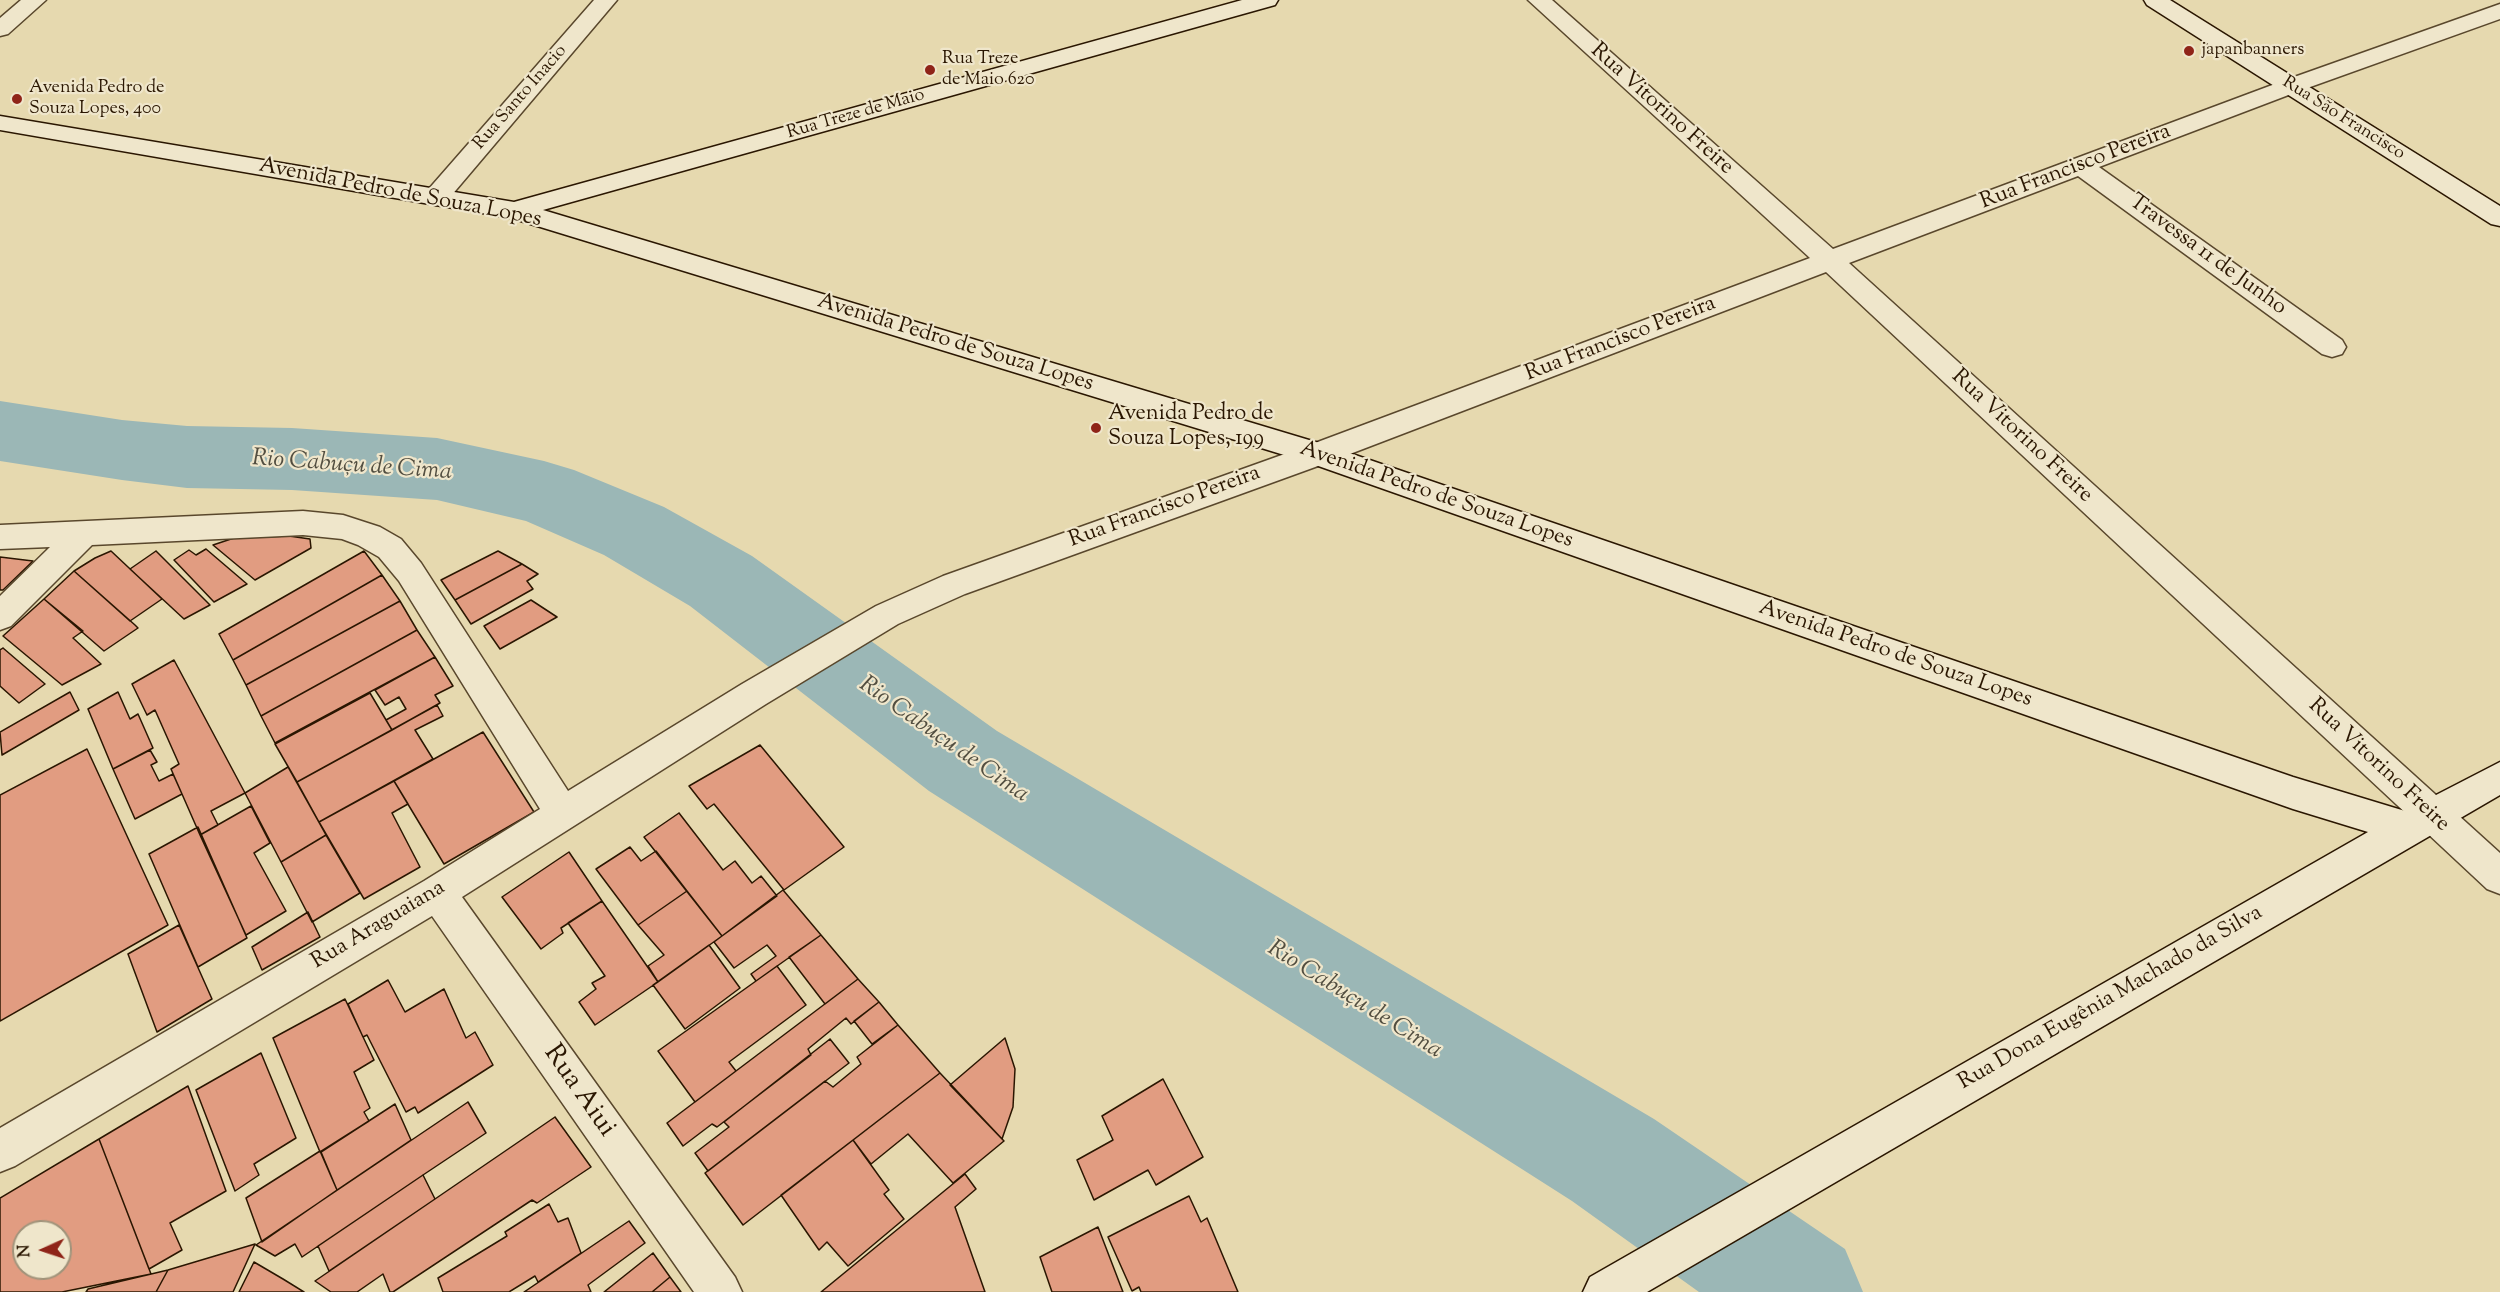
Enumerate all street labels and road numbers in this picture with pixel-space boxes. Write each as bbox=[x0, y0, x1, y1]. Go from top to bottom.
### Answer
street label: Rua Vitorino Freire bbox=[1584, 39, 1738, 181]
street label: Rua Santo Inacio bbox=[470, 41, 572, 155]
street label: Rua São Francisco bbox=[2278, 73, 2408, 165]
street label: Rua Treze de Maio bbox=[785, 85, 927, 145]
street label: Rua Francisco Pereira bbox=[1977, 119, 2175, 217]
street label: Avenida Pedro de Souza Lopes bbox=[256, 154, 544, 234]
street label: Travessa 11 de Junho bbox=[2123, 190, 2291, 322]
street label: Avenida Pedro de Souza Lopes bbox=[814, 289, 1096, 399]
street label: Rua Francisco Pereira bbox=[1522, 291, 1720, 389]
street label: Rua Vitorino Freire bbox=[1945, 365, 2097, 509]
street label: Avenida Pedro de Souza Lopes bbox=[1296, 437, 1576, 555]
street label: Rua Francisco Pereira bbox=[1066, 461, 1264, 555]
street label: Avenida Pedro de Souza Lopes bbox=[1755, 596, 2035, 714]
street label: Rua Vitorino Freire bbox=[2302, 694, 2454, 838]
street label: Rua Araguaiana bbox=[307, 876, 451, 976]
street label: Rua Dona Eugênia Machado da Silva bbox=[1954, 901, 2268, 1097]
street label: Rua Aiui bbox=[535, 1040, 621, 1144]

